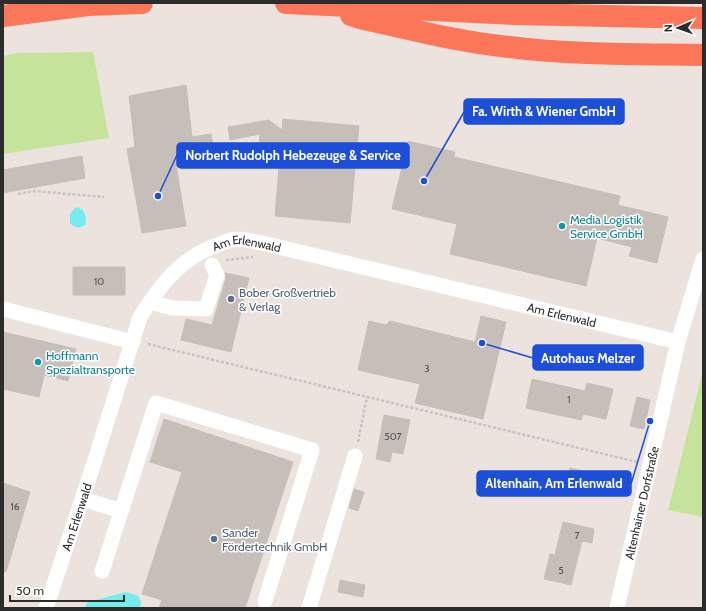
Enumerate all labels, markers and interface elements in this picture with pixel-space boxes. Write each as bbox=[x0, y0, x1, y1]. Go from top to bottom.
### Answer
north arrow bbox=[658, 8, 698, 48]
text: N bbox=[661, 24, 675, 32]
callout: Fa. Wirth & Wiener GmbH bbox=[464, 99, 624, 124]
text: Fa. Wirth & Wiener GmbH bbox=[472, 103, 616, 119]
callout: Norbert Rudolph Hebezeuge & Service bbox=[177, 143, 409, 168]
text: Norbert Rudolph Hebezeuge & Service bbox=[185, 147, 401, 163]
place label: Media Logistik Service GmbH bbox=[570, 212, 643, 241]
marker: Media Logistik Service GmbH bbox=[557, 221, 567, 231]
street label: Am Erlenwald bbox=[210, 231, 283, 255]
house number: 10 bbox=[94, 275, 104, 288]
place label: Bober Großvertrieb & Verlag bbox=[239, 285, 336, 314]
marker: Bober Großvertrieb & Verlag bbox=[226, 294, 236, 304]
street label: Am Erlenwald bbox=[526, 299, 598, 330]
callout: Autohaus Melzer bbox=[533, 345, 643, 370]
place label: Hoffmann Spezialtransporte bbox=[46, 348, 135, 377]
text: Autohaus Melzer bbox=[541, 350, 636, 366]
marker: Hoffmann Spezialtransporte bbox=[33, 357, 43, 367]
house number: 3 bbox=[424, 362, 430, 375]
house number: 1 bbox=[567, 393, 571, 406]
house number: 507 bbox=[384, 430, 402, 443]
street label: Altenhainer Dorfstraße bbox=[621, 445, 661, 561]
callout: Altenhain, Am Erlenwald bbox=[477, 471, 631, 496]
text: Altenhain, Am Erlenwald bbox=[485, 475, 623, 491]
street label: Am Erlenwald bbox=[58, 481, 94, 553]
house number: 16 bbox=[11, 500, 20, 513]
place label: Sander Fördertechnik GmbH bbox=[222, 525, 327, 554]
house number: 7 bbox=[574, 529, 580, 542]
marker: Sander Fördertechnik GmbH bbox=[209, 534, 219, 544]
house number: 5 bbox=[558, 564, 564, 577]
scale bar bbox=[10, 577, 124, 603]
text: 50 m bbox=[16, 583, 44, 598]

